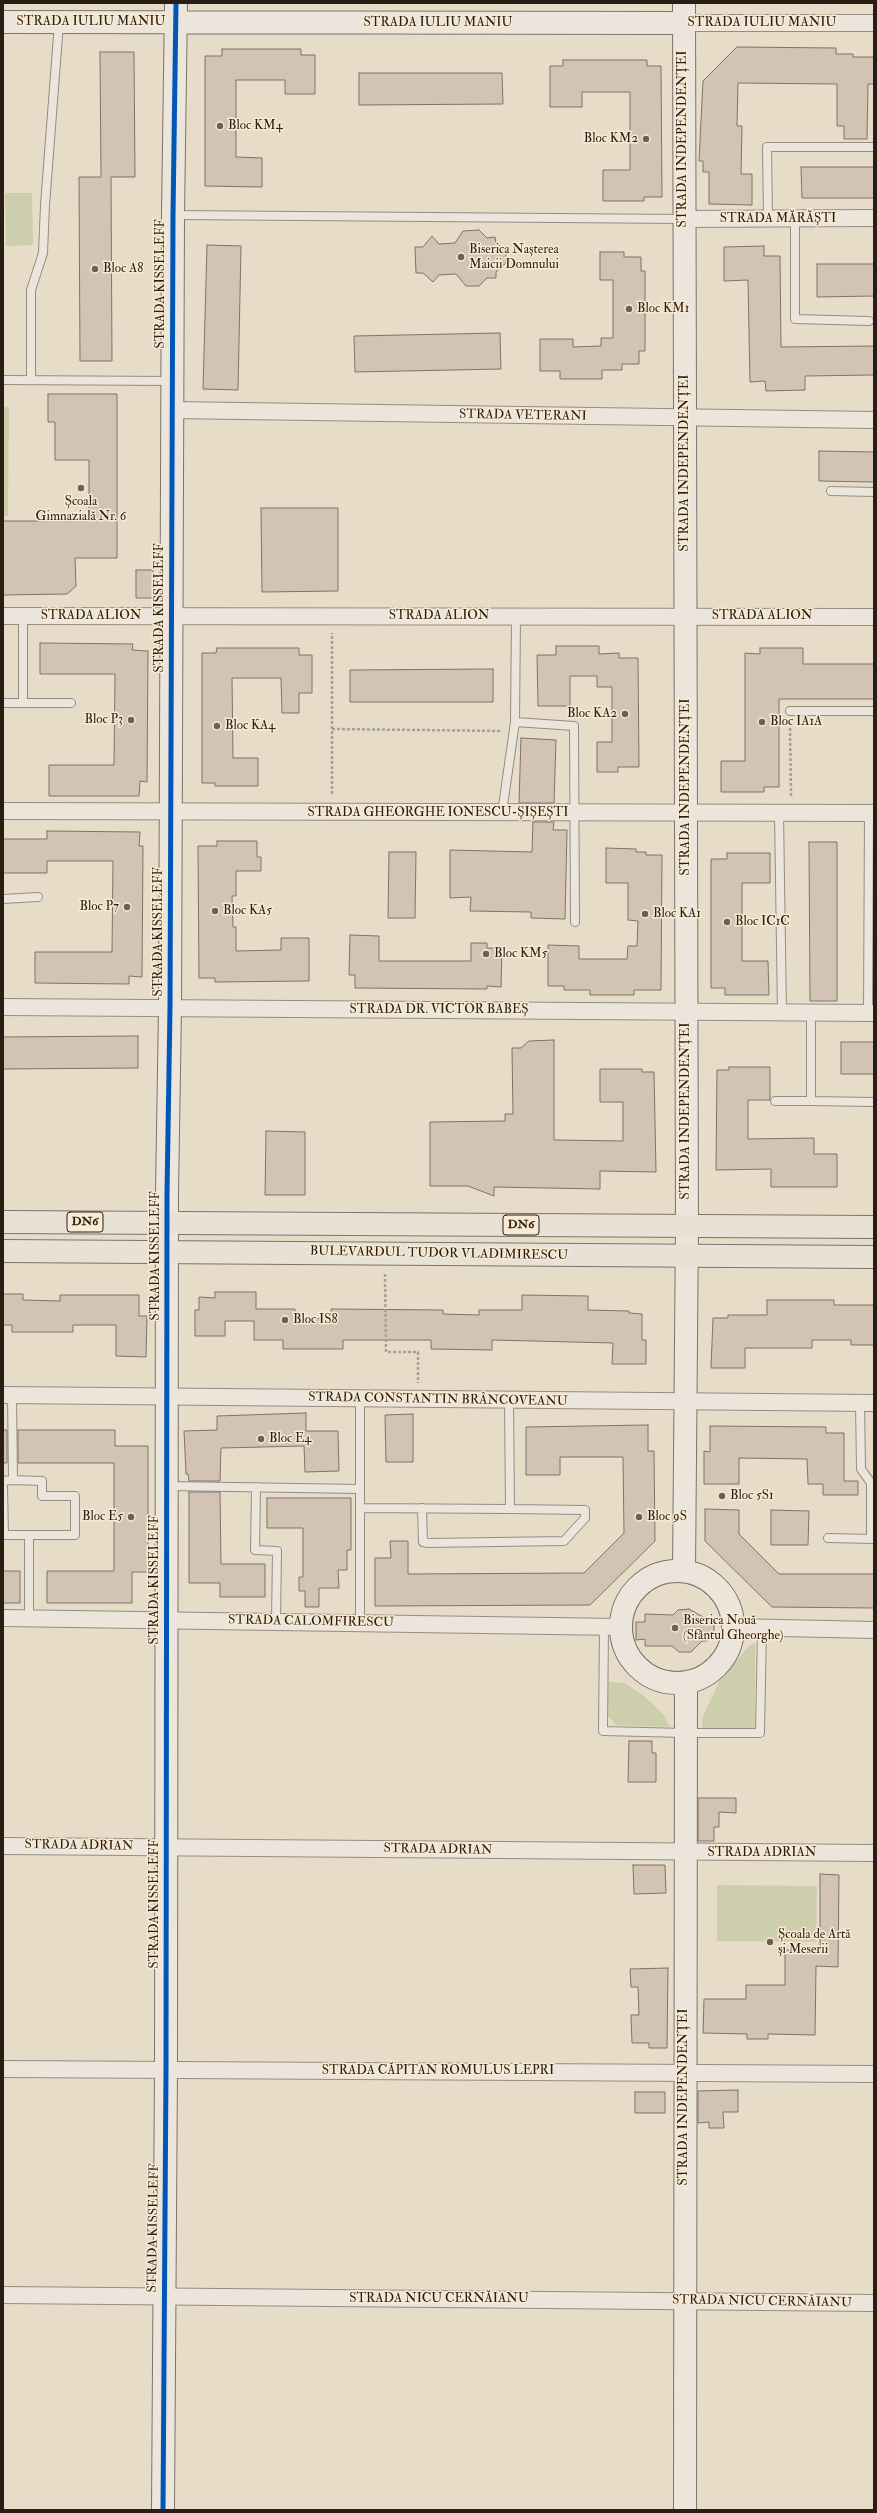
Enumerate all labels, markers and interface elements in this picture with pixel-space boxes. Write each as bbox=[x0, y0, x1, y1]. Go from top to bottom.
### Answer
street label: STRADA IULIU MANIU bbox=[17, 14, 165, 30]
street label: STRADA IULIU MANIU bbox=[364, 15, 512, 31]
street label: STRADA IULIU MANIU bbox=[688, 15, 836, 31]
street label: STRADA INDEPENDENȚEI bbox=[675, 51, 691, 227]
place label: Bloc KM4 bbox=[228, 118, 283, 134]
marker: Bloc KM4 bbox=[215, 121, 225, 131]
place label: Bloc KM2 bbox=[584, 131, 638, 147]
marker: Bloc KM2 bbox=[641, 134, 651, 144]
street label: STRADA MĂRĂȘTI bbox=[720, 211, 836, 227]
street label: STRADA KISSELEFF bbox=[153, 219, 169, 349]
place label: Biserica Nașterea Maicii Domnului bbox=[469, 242, 559, 273]
marker: Biserica Nașterea Maicii Domnului bbox=[456, 252, 466, 262]
place label: Bloc A8 bbox=[103, 261, 143, 277]
marker: Bloc A8 bbox=[90, 264, 100, 274]
place label: Bloc KM1 bbox=[637, 301, 689, 317]
marker: Bloc KM1 bbox=[624, 304, 634, 314]
street label: STRADA INDEPENDENȚEI bbox=[677, 375, 693, 551]
street label: STRADA VETERANI bbox=[459, 407, 587, 425]
marker: Școala Gimnazială Nr. 6 bbox=[76, 483, 86, 493]
place label: Școala Gimnazială Nr. 6 bbox=[36, 494, 126, 525]
street label: STRADA KISSELEFF bbox=[152, 543, 168, 673]
street label: STRADA ALION bbox=[41, 608, 141, 624]
street label: STRADA ALION bbox=[389, 608, 489, 624]
street label: STRADA ALION bbox=[712, 608, 812, 624]
street label: STRADA INDEPENDENȚEI bbox=[678, 699, 694, 875]
place label: Bloc KA2 bbox=[567, 706, 617, 722]
marker: Bloc KA2 bbox=[620, 709, 630, 719]
place label: Bloc P3 bbox=[84, 712, 123, 728]
place label: Bloc IA1A bbox=[770, 714, 822, 730]
marker: Bloc P3 bbox=[126, 715, 136, 725]
marker: Bloc IA1A bbox=[757, 717, 767, 727]
place label: Bloc KA4 bbox=[225, 718, 275, 734]
marker: Bloc KA4 bbox=[212, 721, 222, 731]
street label: STRADA GHEORGHE IONESCU-ȘIȘEȘTI bbox=[308, 805, 568, 821]
street label: STRADA KISSELEFF bbox=[151, 867, 167, 997]
place label: Bloc P7 bbox=[79, 899, 119, 915]
marker: Bloc P7 bbox=[122, 902, 132, 912]
place label: Bloc KA5 bbox=[223, 903, 272, 919]
marker: Bloc KA5 bbox=[210, 906, 220, 916]
place label: Bloc KA1 bbox=[653, 906, 701, 922]
marker: Bloc KA1 bbox=[640, 909, 650, 919]
place label: Bloc IC1C bbox=[735, 914, 790, 930]
marker: Bloc IC1C bbox=[722, 917, 732, 927]
place label: Bloc KM5 bbox=[494, 946, 547, 962]
marker: Bloc KM5 bbox=[481, 949, 491, 959]
street label: STRADA DR. VICTOR BABEȘ bbox=[350, 1002, 528, 1018]
street label: STRADA INDEPENDENȚEI bbox=[678, 1023, 694, 1199]
street label: STRADA KISSELEFF bbox=[148, 1191, 164, 1321]
road number: DN6 bbox=[67, 1212, 103, 1232]
road number: DN6 bbox=[503, 1215, 539, 1235]
street label: BULEVARDUL TUDOR VLADIMIRESCU bbox=[310, 1244, 568, 1264]
place label: Bloc IS8 bbox=[293, 1312, 338, 1328]
marker: Bloc IS8 bbox=[280, 1315, 290, 1325]
street label: STRADA CONSTANTIN BRÂNCOVEANU bbox=[308, 1390, 568, 1410]
place label: Bloc E4 bbox=[269, 1431, 311, 1447]
marker: Bloc E4 bbox=[256, 1434, 266, 1444]
place label: Bloc 5S1 bbox=[730, 1488, 774, 1504]
marker: Bloc 5S1 bbox=[717, 1491, 727, 1501]
place label: Bloc E5 bbox=[82, 1509, 123, 1525]
place label: Bloc 9S bbox=[647, 1509, 687, 1525]
marker: Bloc E5 bbox=[126, 1512, 136, 1522]
marker: Bloc 9S bbox=[634, 1512, 644, 1522]
street label: STRADA KISSELEFF bbox=[147, 1515, 163, 1645]
street label: STRADA CALOMFIRESCU bbox=[228, 1613, 394, 1631]
place label: Biserica Nouă (Sfântul Gheorghe) bbox=[683, 1613, 783, 1644]
marker: Biserica Nouă (Sfântul Gheorghe) bbox=[670, 1623, 680, 1633]
street label: STRADA ADRIAN bbox=[24, 1837, 134, 1855]
street label: STRADA KISSELEFF bbox=[147, 1839, 163, 1969]
street label: STRADA ADRIAN bbox=[383, 1841, 493, 1859]
street label: STRADA ADRIAN bbox=[707, 1845, 817, 1861]
place label: Școala de Artă și Meserii bbox=[778, 1927, 851, 1958]
marker: Școala de Artă și Meserii bbox=[765, 1937, 775, 1947]
street label: STRADA INDEPENDENȚEI bbox=[676, 2009, 692, 2185]
street label: STRADA CĂPITAN ROMULUS LEPRI bbox=[322, 2063, 554, 2079]
street label: STRADA KISSELEFF bbox=[145, 2163, 163, 2293]
street label: STRADA NICU CERNĂIANU bbox=[349, 2291, 529, 2307]
street label: STRADA NICU CERNĂIANU bbox=[672, 2293, 852, 2311]

